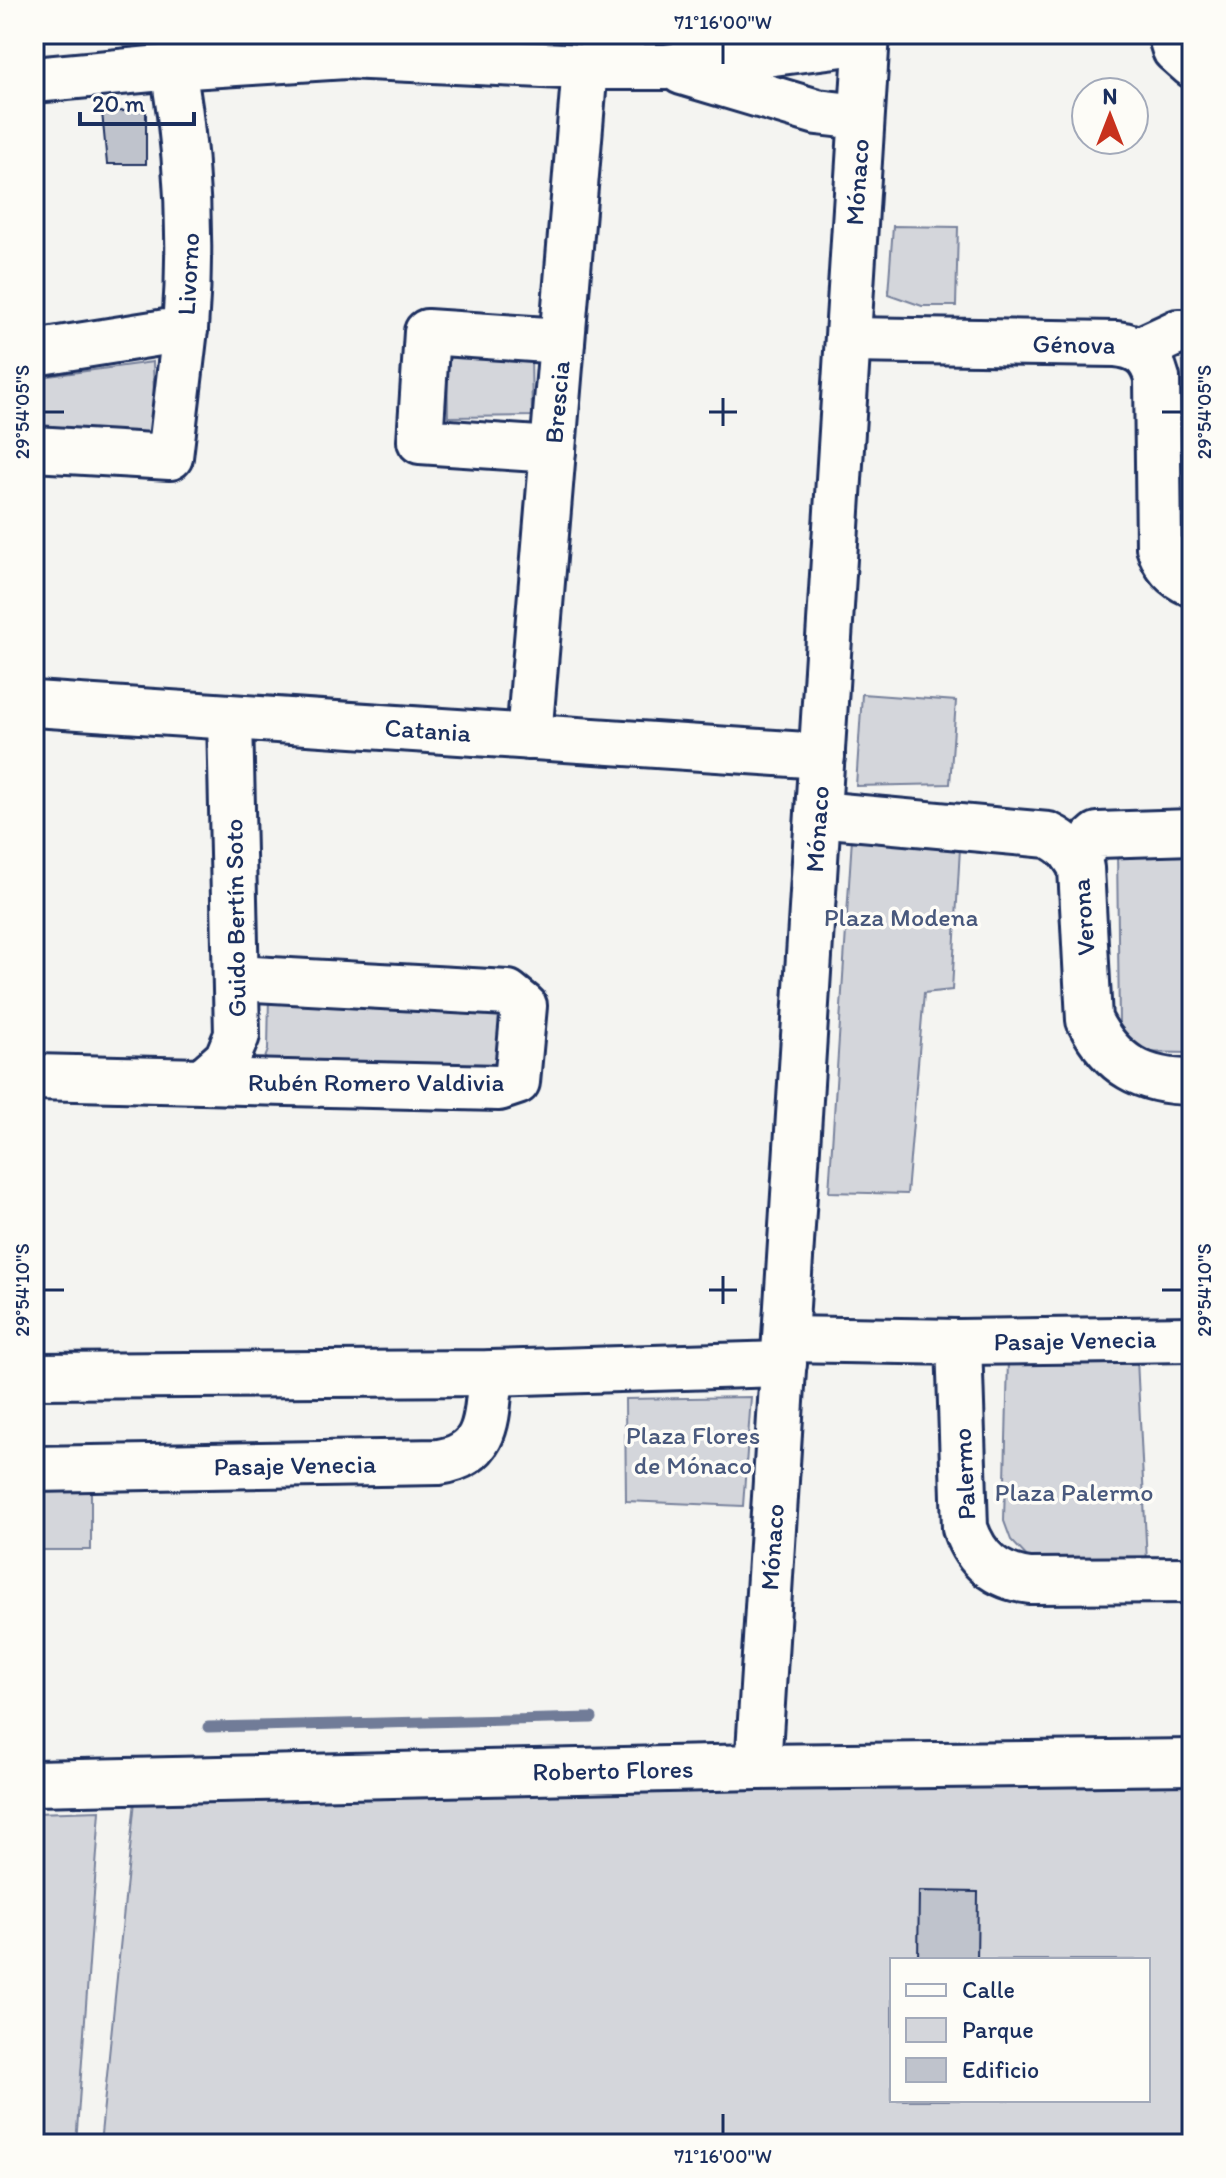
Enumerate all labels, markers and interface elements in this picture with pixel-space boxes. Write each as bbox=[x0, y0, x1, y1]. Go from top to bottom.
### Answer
text: 71°16'00"W bbox=[674, 10, 772, 34]
scale bar bbox=[80, 76, 194, 126]
north arrow bbox=[1070, 76, 1150, 156]
text: N bbox=[1103, 83, 1117, 110]
text: 20 m bbox=[92, 89, 145, 118]
street label: Mónaco bbox=[838, 137, 876, 227]
street label: Livorno bbox=[170, 232, 206, 316]
street label: Génova bbox=[1032, 327, 1116, 361]
street label: Brescia bbox=[537, 359, 577, 445]
text: 29°54'05"S bbox=[10, 365, 34, 459]
text: 29°54'05"S bbox=[1192, 365, 1216, 459]
street label: Catania bbox=[384, 711, 473, 749]
street label: Mónaco bbox=[798, 784, 836, 874]
street label: Guido Bertín Soto bbox=[217, 818, 253, 1018]
street label: Verona bbox=[1064, 877, 1102, 957]
park label: Plaza Modena bbox=[824, 901, 978, 933]
street label: Rubén Romero Valdivia bbox=[248, 1066, 505, 1098]
text: 29°54'10"S bbox=[10, 1243, 34, 1337]
text: 29°54'10"S bbox=[1192, 1243, 1216, 1337]
street label: Pasaje Venecia bbox=[993, 1323, 1157, 1357]
park label: Plaza Flores de Mónaco bbox=[626, 1419, 760, 1481]
street label: Palermo bbox=[946, 1427, 982, 1521]
street label: Pasaje Venecia bbox=[213, 1448, 377, 1482]
park label: Plaza Palermo bbox=[995, 1476, 1153, 1508]
street label: Mónaco bbox=[753, 1502, 791, 1592]
street label: Roberto Flores bbox=[532, 1753, 694, 1787]
legend bbox=[890, 1958, 1150, 2102]
text: Calle bbox=[962, 1975, 1015, 2004]
text: Parque bbox=[962, 2015, 1034, 2044]
text: Edificio bbox=[962, 2055, 1039, 2084]
text: 71°16'00"W bbox=[674, 2144, 772, 2168]

